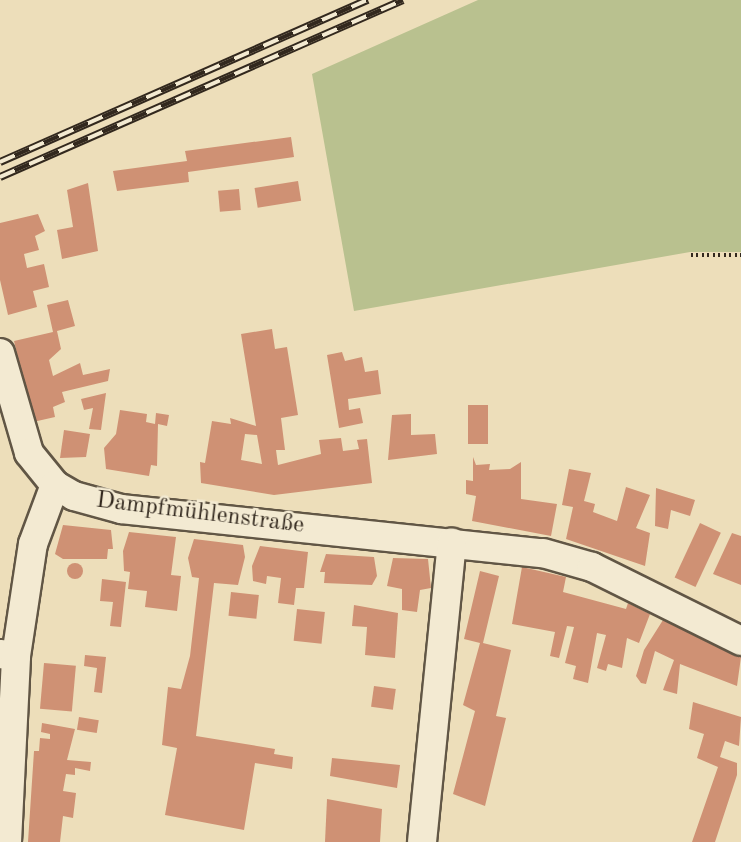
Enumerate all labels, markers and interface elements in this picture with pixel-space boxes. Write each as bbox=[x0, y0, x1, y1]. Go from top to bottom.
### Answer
street label: Dampfmühlenstraße bbox=[94, 487, 306, 541]

